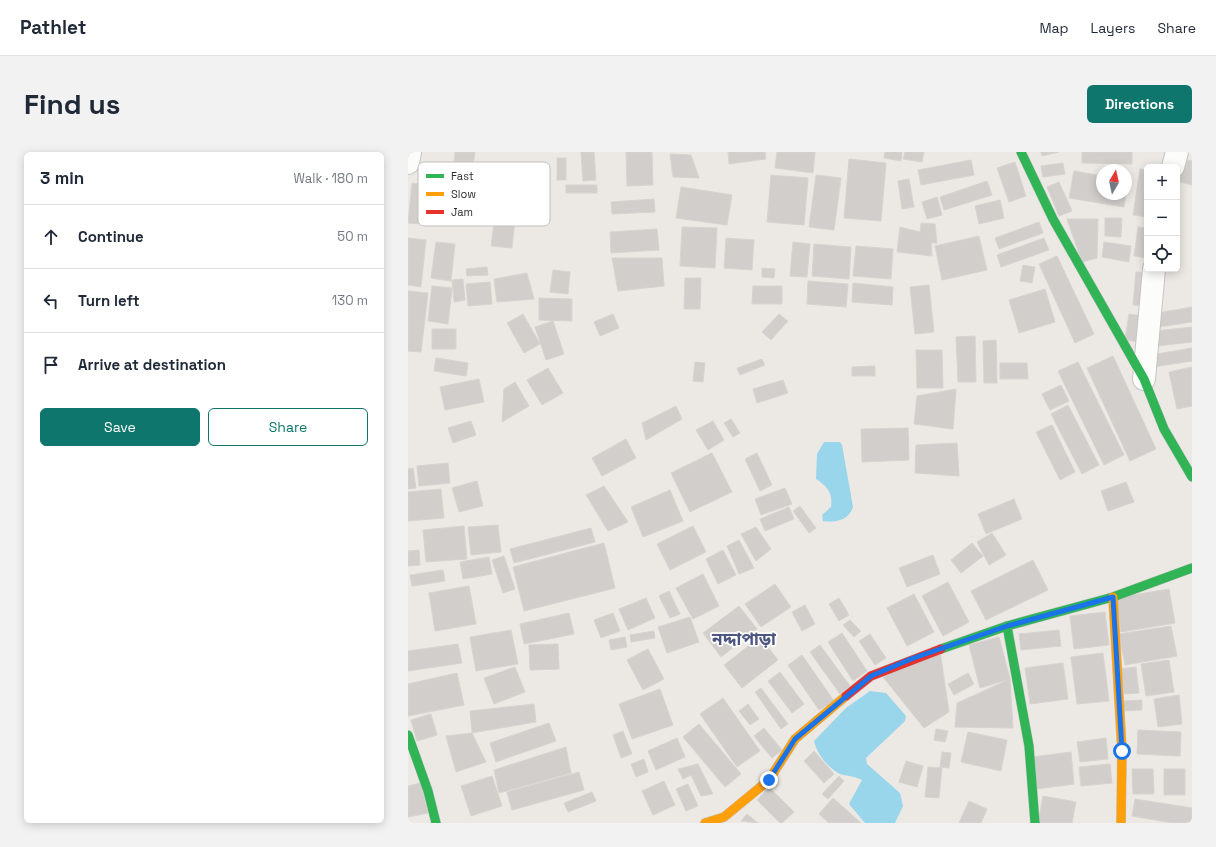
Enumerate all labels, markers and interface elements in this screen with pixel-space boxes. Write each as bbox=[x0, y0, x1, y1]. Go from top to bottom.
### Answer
text: Pathlet bbox=[20, 15, 86, 40]
text: Map bbox=[1039, 19, 1069, 37]
text: Layers bbox=[1091, 19, 1135, 37]
text: Share bbox=[1157, 19, 1196, 37]
button: Directions bbox=[1087, 85, 1192, 123]
text: Find us bbox=[24, 86, 121, 122]
legend bbox=[418, 162, 550, 226]
north arrow bbox=[1096, 164, 1132, 200]
map controls bbox=[1144, 164, 1180, 272]
button: + bbox=[1144, 164, 1180, 200]
text: 3 min bbox=[40, 167, 84, 189]
text: Fast bbox=[451, 169, 474, 183]
text: Walk · 180 m bbox=[294, 170, 368, 187]
text: Slow bbox=[451, 187, 476, 201]
button: − bbox=[1144, 200, 1180, 236]
text: Jam bbox=[451, 205, 473, 219]
icon: ahead bbox=[40, 226, 62, 248]
text: Continue bbox=[78, 227, 144, 246]
text: 50 m bbox=[337, 228, 368, 245]
button: locate bbox=[1144, 236, 1180, 272]
icon: left bbox=[40, 290, 62, 312]
text: Turn left bbox=[78, 291, 140, 310]
text: 130 m bbox=[332, 292, 368, 309]
icon: arrive bbox=[40, 354, 62, 376]
text: Arrive at destination bbox=[78, 355, 226, 374]
button: Save bbox=[40, 408, 200, 446]
button: Share bbox=[208, 408, 368, 446]
district label: নদ্দাপাড়া bbox=[711, 628, 776, 650]
route start bbox=[1113, 742, 1131, 760]
route end bbox=[760, 771, 778, 789]

